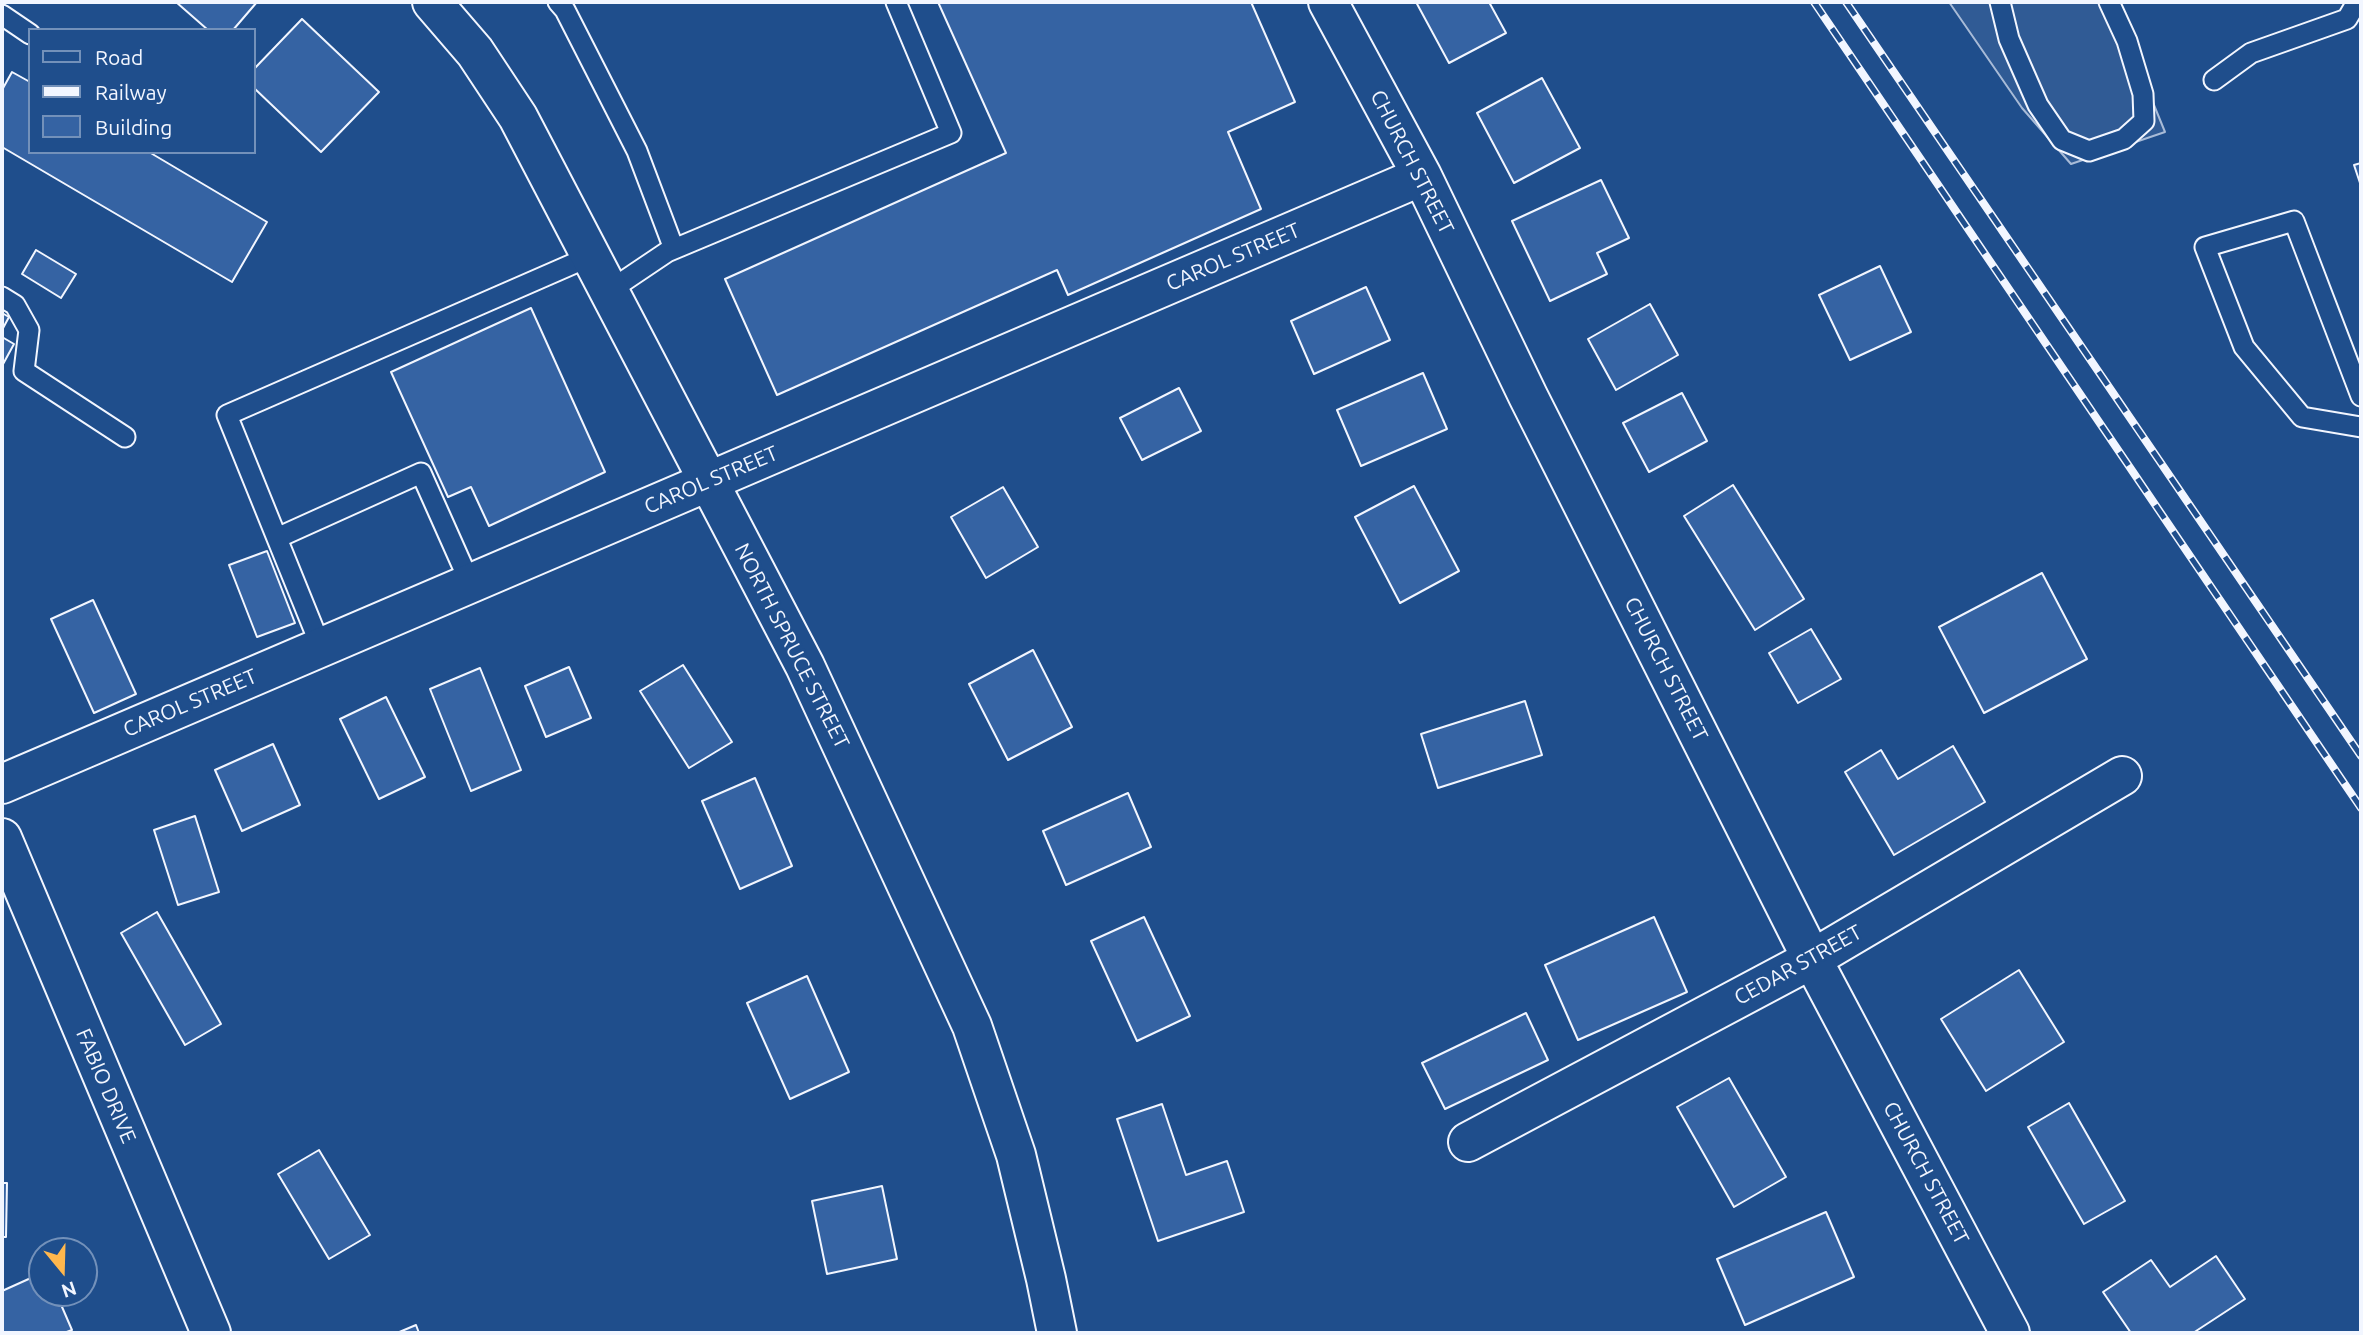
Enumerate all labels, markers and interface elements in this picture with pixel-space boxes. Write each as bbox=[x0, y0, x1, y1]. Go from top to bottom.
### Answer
legend bbox=[28, 28, 256, 154]
text: Road bbox=[95, 45, 143, 69]
text: Railway bbox=[95, 80, 167, 104]
street label: CHURCH STREET bbox=[1365, 86, 1459, 238]
text: Building bbox=[95, 115, 172, 139]
street label: CAROL STREET bbox=[1162, 217, 1304, 297]
street label: CAROL STREET bbox=[640, 440, 782, 520]
street label: NORTH SPRUCE STREET bbox=[729, 539, 855, 753]
street label: CHURCH STREET bbox=[1619, 593, 1713, 745]
street label: CAROL STREET bbox=[119, 663, 261, 743]
street label: CEDAR STREET bbox=[1730, 920, 1866, 1010]
street label: FABIO DRIVE bbox=[71, 1025, 141, 1147]
street label: CHURCH STREET bbox=[1878, 1097, 1974, 1249]
north arrow bbox=[28, 1237, 98, 1307]
text: N bbox=[59, 1277, 79, 1303]

